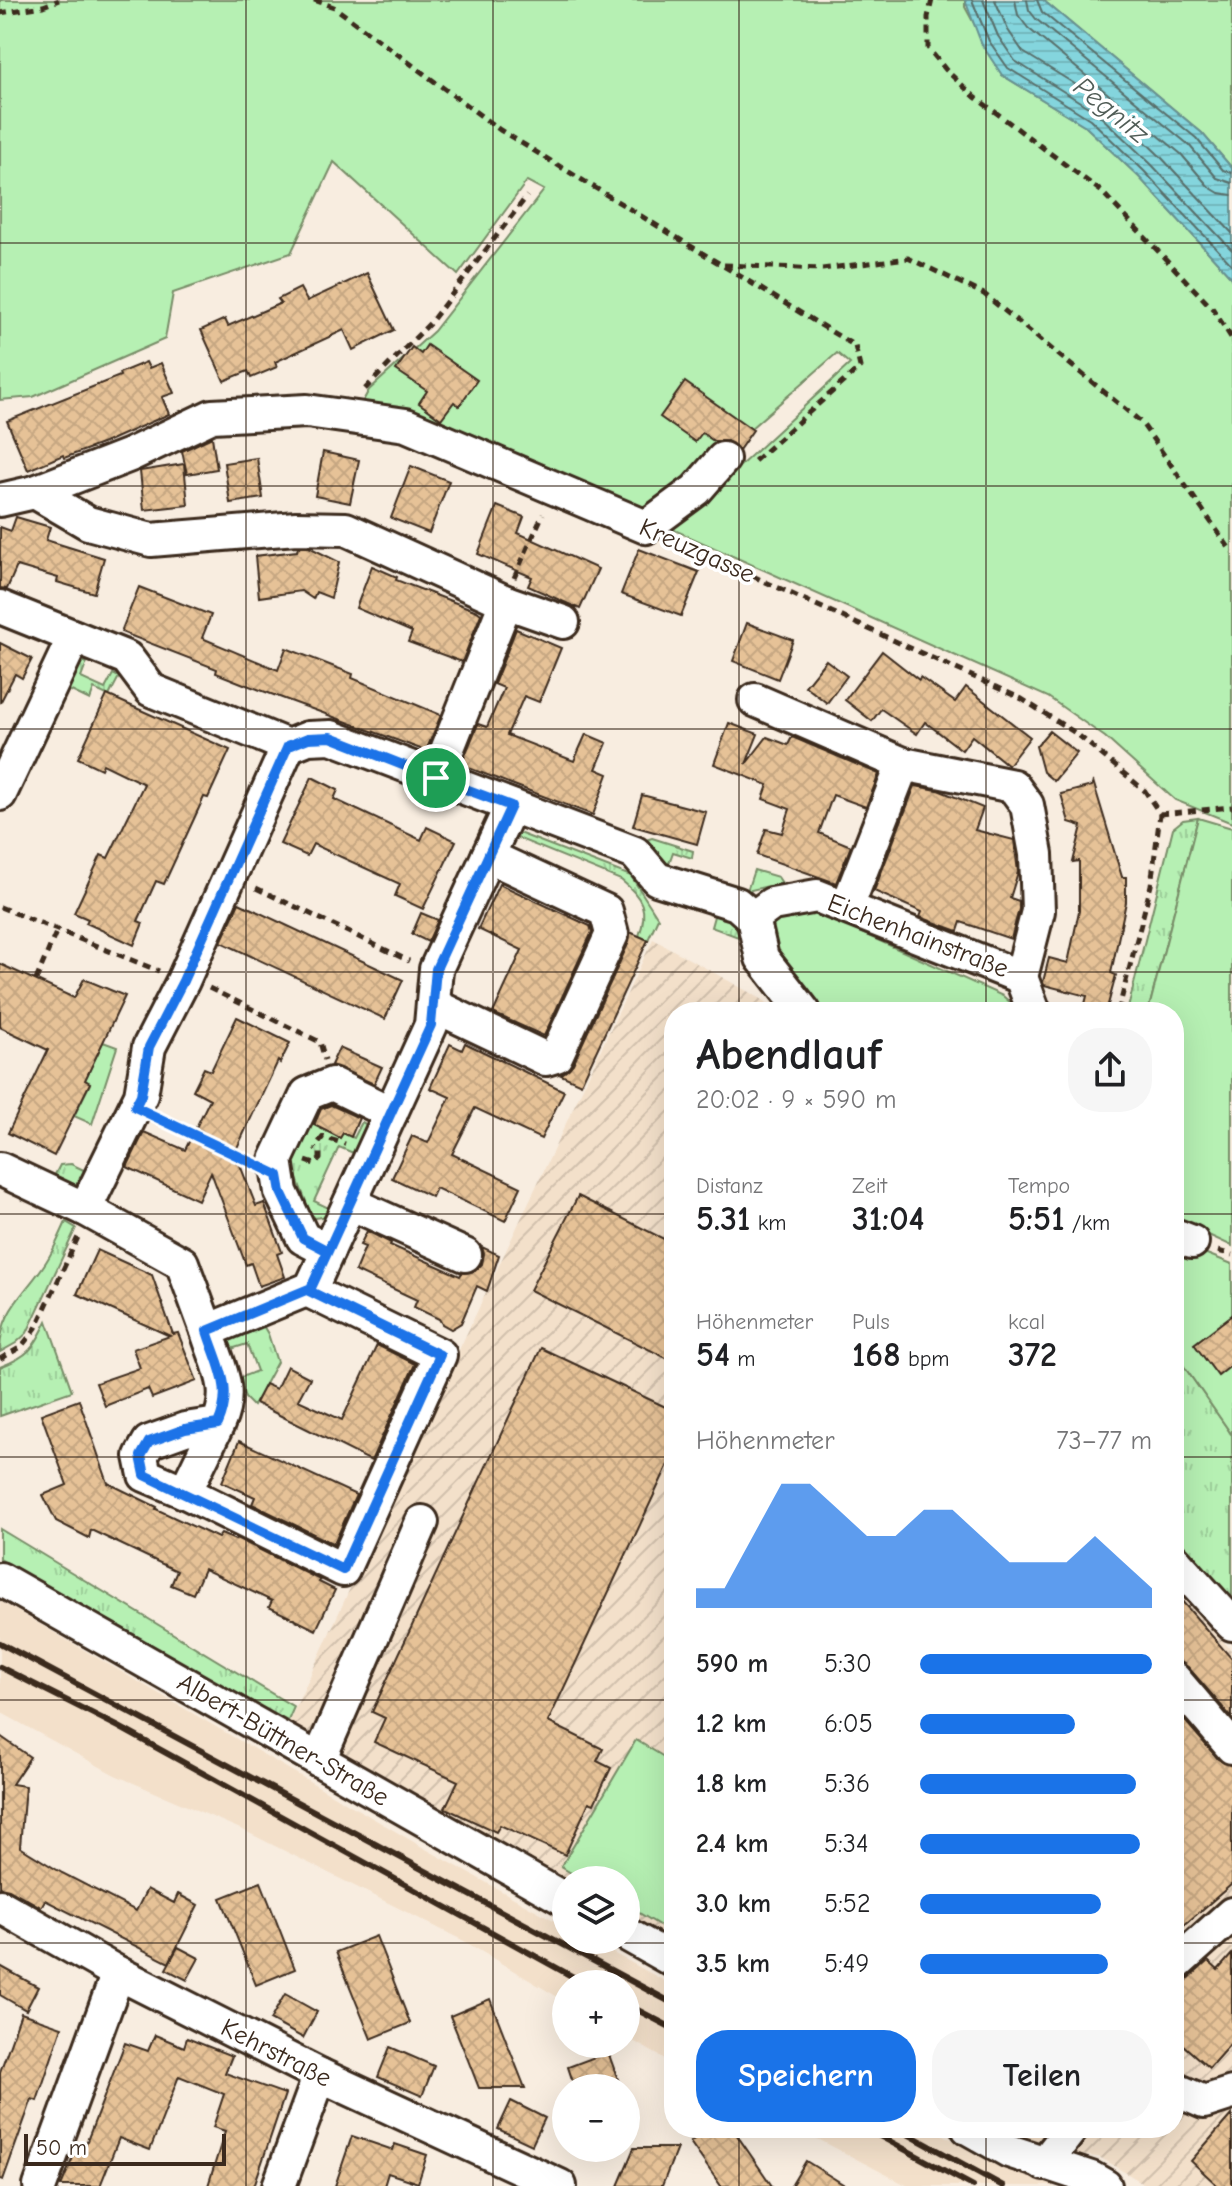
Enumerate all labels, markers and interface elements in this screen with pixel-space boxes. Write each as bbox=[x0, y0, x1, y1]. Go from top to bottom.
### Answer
water label: Pegnitz bbox=[1067, 70, 1156, 151]
street label: Kreuzgasse bbox=[635, 512, 759, 590]
pin bbox=[402, 744, 470, 812]
icon: arrive bbox=[414, 756, 458, 800]
street label: Eichenhainstraße bbox=[823, 888, 1013, 984]
button: share bbox=[1068, 1028, 1152, 1112]
text: Abendlauf bbox=[696, 1029, 882, 1080]
text: 20:02 · 9 × 590 m bbox=[696, 1085, 896, 1115]
text: Distanz bbox=[696, 1173, 763, 1199]
text: Zeit bbox=[852, 1173, 887, 1199]
text: Tempo bbox=[1008, 1173, 1070, 1199]
text: 5.31 bbox=[696, 1199, 750, 1239]
text: 31:04 bbox=[852, 1199, 925, 1239]
text: 5:51 bbox=[1008, 1199, 1065, 1239]
text: km bbox=[750, 1210, 787, 1236]
text: /km bbox=[1065, 1210, 1110, 1236]
text: Höhenmeter bbox=[696, 1309, 813, 1335]
text: Puls bbox=[852, 1309, 890, 1335]
text: kcal bbox=[1008, 1309, 1045, 1335]
text: 54 bbox=[696, 1335, 730, 1375]
text: 168 bbox=[852, 1335, 901, 1375]
text: 372 bbox=[1008, 1335, 1057, 1375]
text: m bbox=[730, 1346, 756, 1372]
text: bpm bbox=[901, 1346, 950, 1372]
text: Höhenmeter bbox=[696, 1426, 834, 1456]
text: 73–77 m bbox=[1056, 1426, 1152, 1456]
text: 590 m bbox=[696, 1649, 768, 1679]
text: 5:30 bbox=[824, 1649, 872, 1679]
street label: Albert-Büttner-Straße bbox=[172, 1667, 394, 1813]
text: 1.2 km bbox=[696, 1709, 767, 1739]
text: 6:05 bbox=[824, 1709, 873, 1739]
text: 1.8 km bbox=[696, 1769, 767, 1799]
text: 5:36 bbox=[824, 1769, 870, 1799]
text: 2.4 km bbox=[696, 1829, 768, 1859]
text: 5:34 bbox=[824, 1829, 869, 1859]
map controls bbox=[552, 1866, 640, 2162]
button: layers bbox=[552, 1866, 640, 1954]
text: 3.0 km bbox=[696, 1889, 771, 1919]
text: 5:52 bbox=[824, 1889, 871, 1919]
text: 3.5 km bbox=[696, 1949, 770, 1979]
text: 5:49 bbox=[824, 1949, 869, 1979]
button: + bbox=[552, 1970, 640, 2058]
street label: Kehrstraße bbox=[216, 2012, 336, 2094]
button: Speichern bbox=[696, 2030, 916, 2122]
button: Teilen bbox=[932, 2030, 1152, 2122]
button: − bbox=[552, 2074, 640, 2162]
scale bar bbox=[24, 2130, 226, 2166]
text: 50 m bbox=[36, 2135, 87, 2161]

